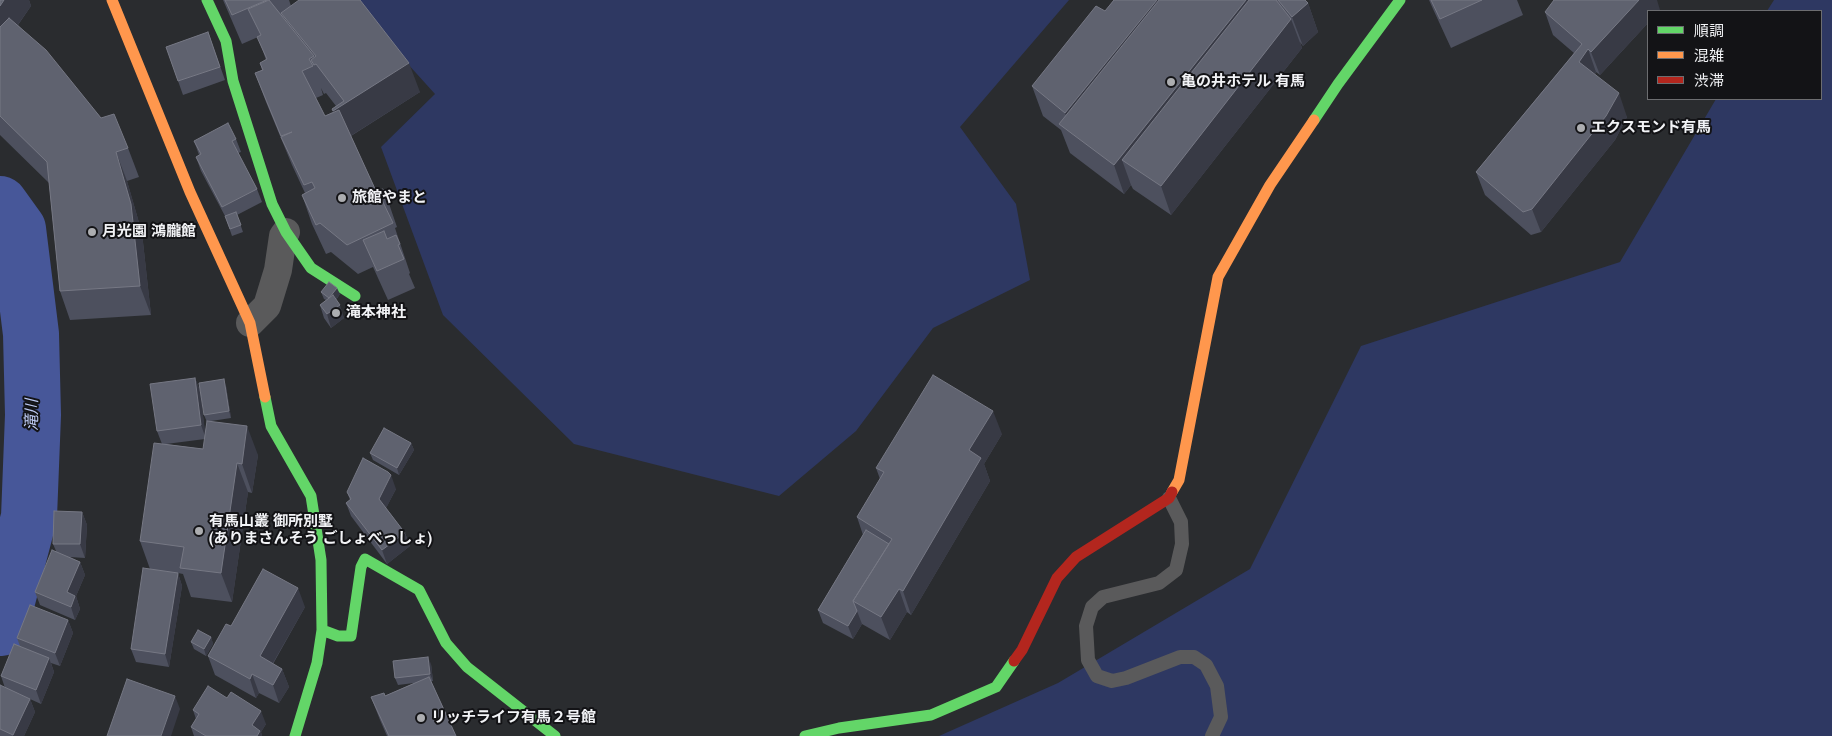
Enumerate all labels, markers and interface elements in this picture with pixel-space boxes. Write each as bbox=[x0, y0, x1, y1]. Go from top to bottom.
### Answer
legend bbox=[1647, 10, 1822, 100]
text: 順調 bbox=[1694, 21, 1724, 40]
text: 混雑 bbox=[1694, 46, 1724, 65]
text: 渋滞 bbox=[1694, 71, 1724, 90]
place label: 亀の井ホテル 有馬 bbox=[1181, 73, 1305, 91]
marker: 亀の井ホテル 有馬 bbox=[1165, 76, 1177, 88]
place label: エクスモンド有馬 bbox=[1591, 119, 1711, 137]
marker: エクスモンド有馬 bbox=[1575, 122, 1587, 134]
place label: 旅館やまと bbox=[352, 189, 427, 207]
marker: 旅館やまと bbox=[336, 192, 348, 204]
place label: 月光園 鴻朧館 bbox=[102, 223, 196, 241]
marker: 月光園 鴻朧館 bbox=[86, 226, 98, 238]
place label: 滝本神社 bbox=[346, 304, 406, 322]
marker: 滝本神社 bbox=[330, 307, 342, 319]
water label: 滝川 bbox=[22, 399, 42, 431]
place label: 有馬山叢 御所別墅 (ありまさんそう ごしょべっしょ) bbox=[209, 513, 432, 548]
marker: 有馬山叢 御所別墅 (ありまさんそう ごしょべっしょ) bbox=[193, 525, 205, 537]
place label: リッチライフ有馬２号館 bbox=[431, 709, 596, 727]
marker: リッチライフ有馬２号館 bbox=[415, 712, 427, 724]

